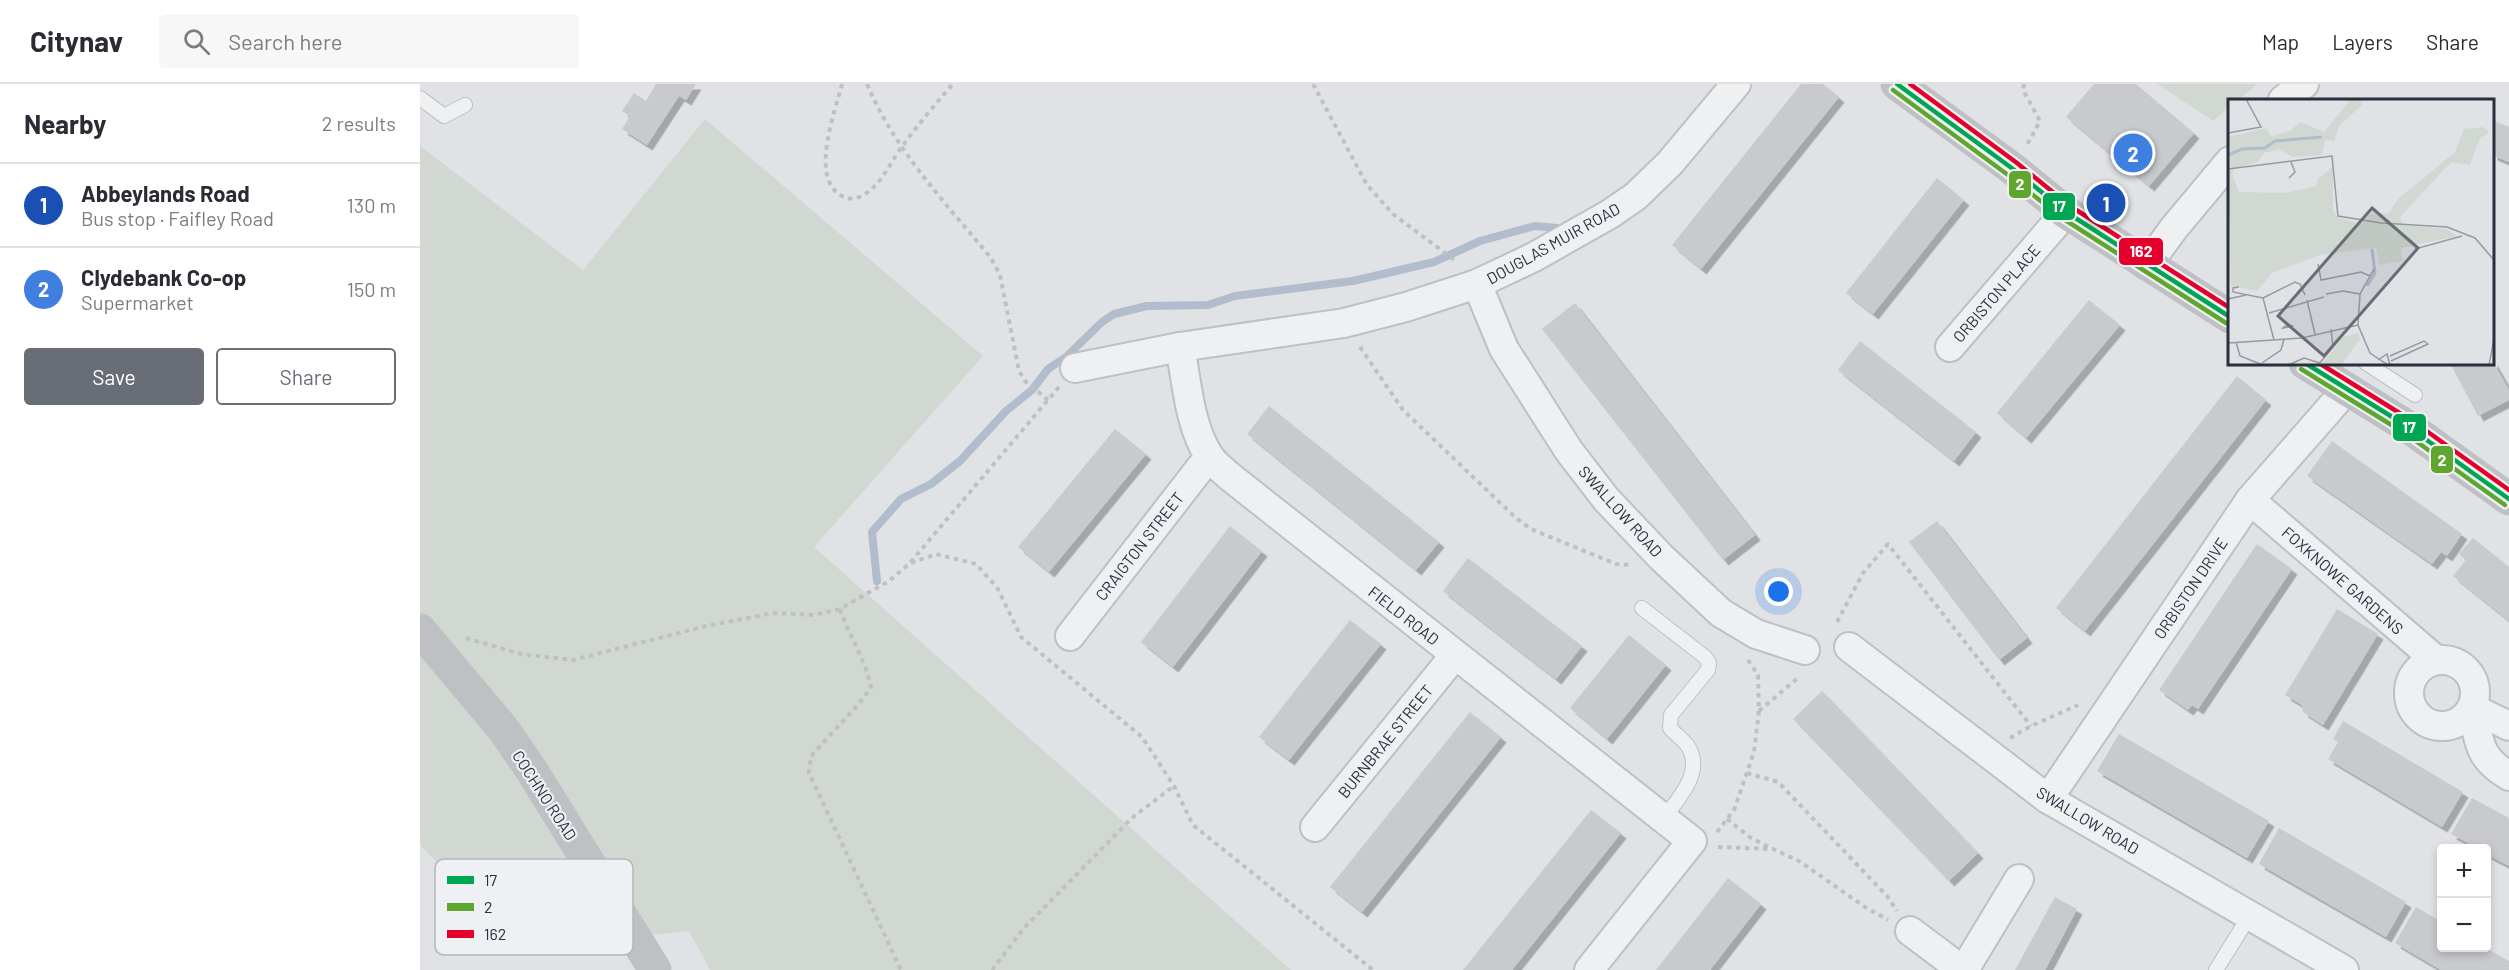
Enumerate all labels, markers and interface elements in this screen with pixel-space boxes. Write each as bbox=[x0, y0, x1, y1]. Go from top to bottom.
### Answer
search box bbox=[159, 14, 579, 68]
text: Citynav bbox=[30, 24, 123, 58]
icon: search bbox=[180, 25, 213, 58]
text: Search here bbox=[228, 28, 343, 54]
text: Map bbox=[2262, 29, 2299, 54]
text: Layers bbox=[2332, 29, 2393, 54]
text: Share bbox=[2426, 29, 2479, 54]
inset map bbox=[2228, 99, 2494, 364]
text: Nearby bbox=[24, 108, 106, 139]
text: 2 results bbox=[322, 111, 396, 135]
pin: 2 bbox=[2114, 130, 2152, 176]
line badge: 2 bbox=[2008, 170, 2032, 199]
text: 2 bbox=[2016, 174, 2025, 193]
text: Abbeylands Road bbox=[81, 180, 250, 206]
pin: 1 bbox=[2086, 180, 2126, 226]
line badge: 17 bbox=[2042, 192, 2076, 221]
text: 1 bbox=[40, 193, 47, 217]
text: 130 m bbox=[347, 193, 396, 217]
text: 17 bbox=[2052, 196, 2066, 215]
street label: DOUGLAS MUIR ROAD bbox=[1483, 198, 1623, 288]
text: Bus stop · Faifley Road bbox=[81, 206, 274, 230]
line badge: 162 bbox=[2118, 237, 2164, 266]
street label: ORBISTON PLACE bbox=[1948, 240, 2044, 346]
text: 162 bbox=[2129, 241, 2153, 260]
text: Clydebank Co-op bbox=[81, 264, 246, 290]
text: 2 bbox=[38, 277, 49, 301]
text: 150 m bbox=[347, 277, 396, 301]
text: Supermarket bbox=[81, 290, 194, 314]
button: Save bbox=[24, 348, 204, 405]
button: Share bbox=[216, 348, 396, 405]
line badge: 17 bbox=[2392, 413, 2427, 442]
text: 17 bbox=[2402, 417, 2416, 436]
line badge: 2 bbox=[2430, 445, 2454, 474]
text: 2 bbox=[2438, 450, 2447, 469]
street label: SWALLOW ROAD bbox=[1575, 462, 1667, 560]
street label: CRAIGTON STREET bbox=[1091, 488, 1187, 604]
street label: FOXKNOWE GARDENS bbox=[2278, 522, 2408, 638]
street label: ORBISTON DRIVE bbox=[2149, 534, 2231, 642]
your location bbox=[1764, 577, 1793, 606]
street label: FIELD ROAD bbox=[1365, 582, 1443, 648]
street label: BURNBRAE STREET bbox=[1334, 681, 1436, 801]
street label: COCHNO ROAD bbox=[509, 747, 581, 843]
street label: SWALLOW ROAD bbox=[2033, 782, 2143, 858]
map controls bbox=[2437, 844, 2491, 952]
button: + bbox=[2437, 844, 2491, 898]
legend bbox=[435, 859, 633, 955]
text: 17 bbox=[484, 870, 498, 889]
text: 2 bbox=[484, 897, 493, 916]
button: − bbox=[2437, 898, 2491, 952]
text: 162 bbox=[484, 924, 506, 943]

